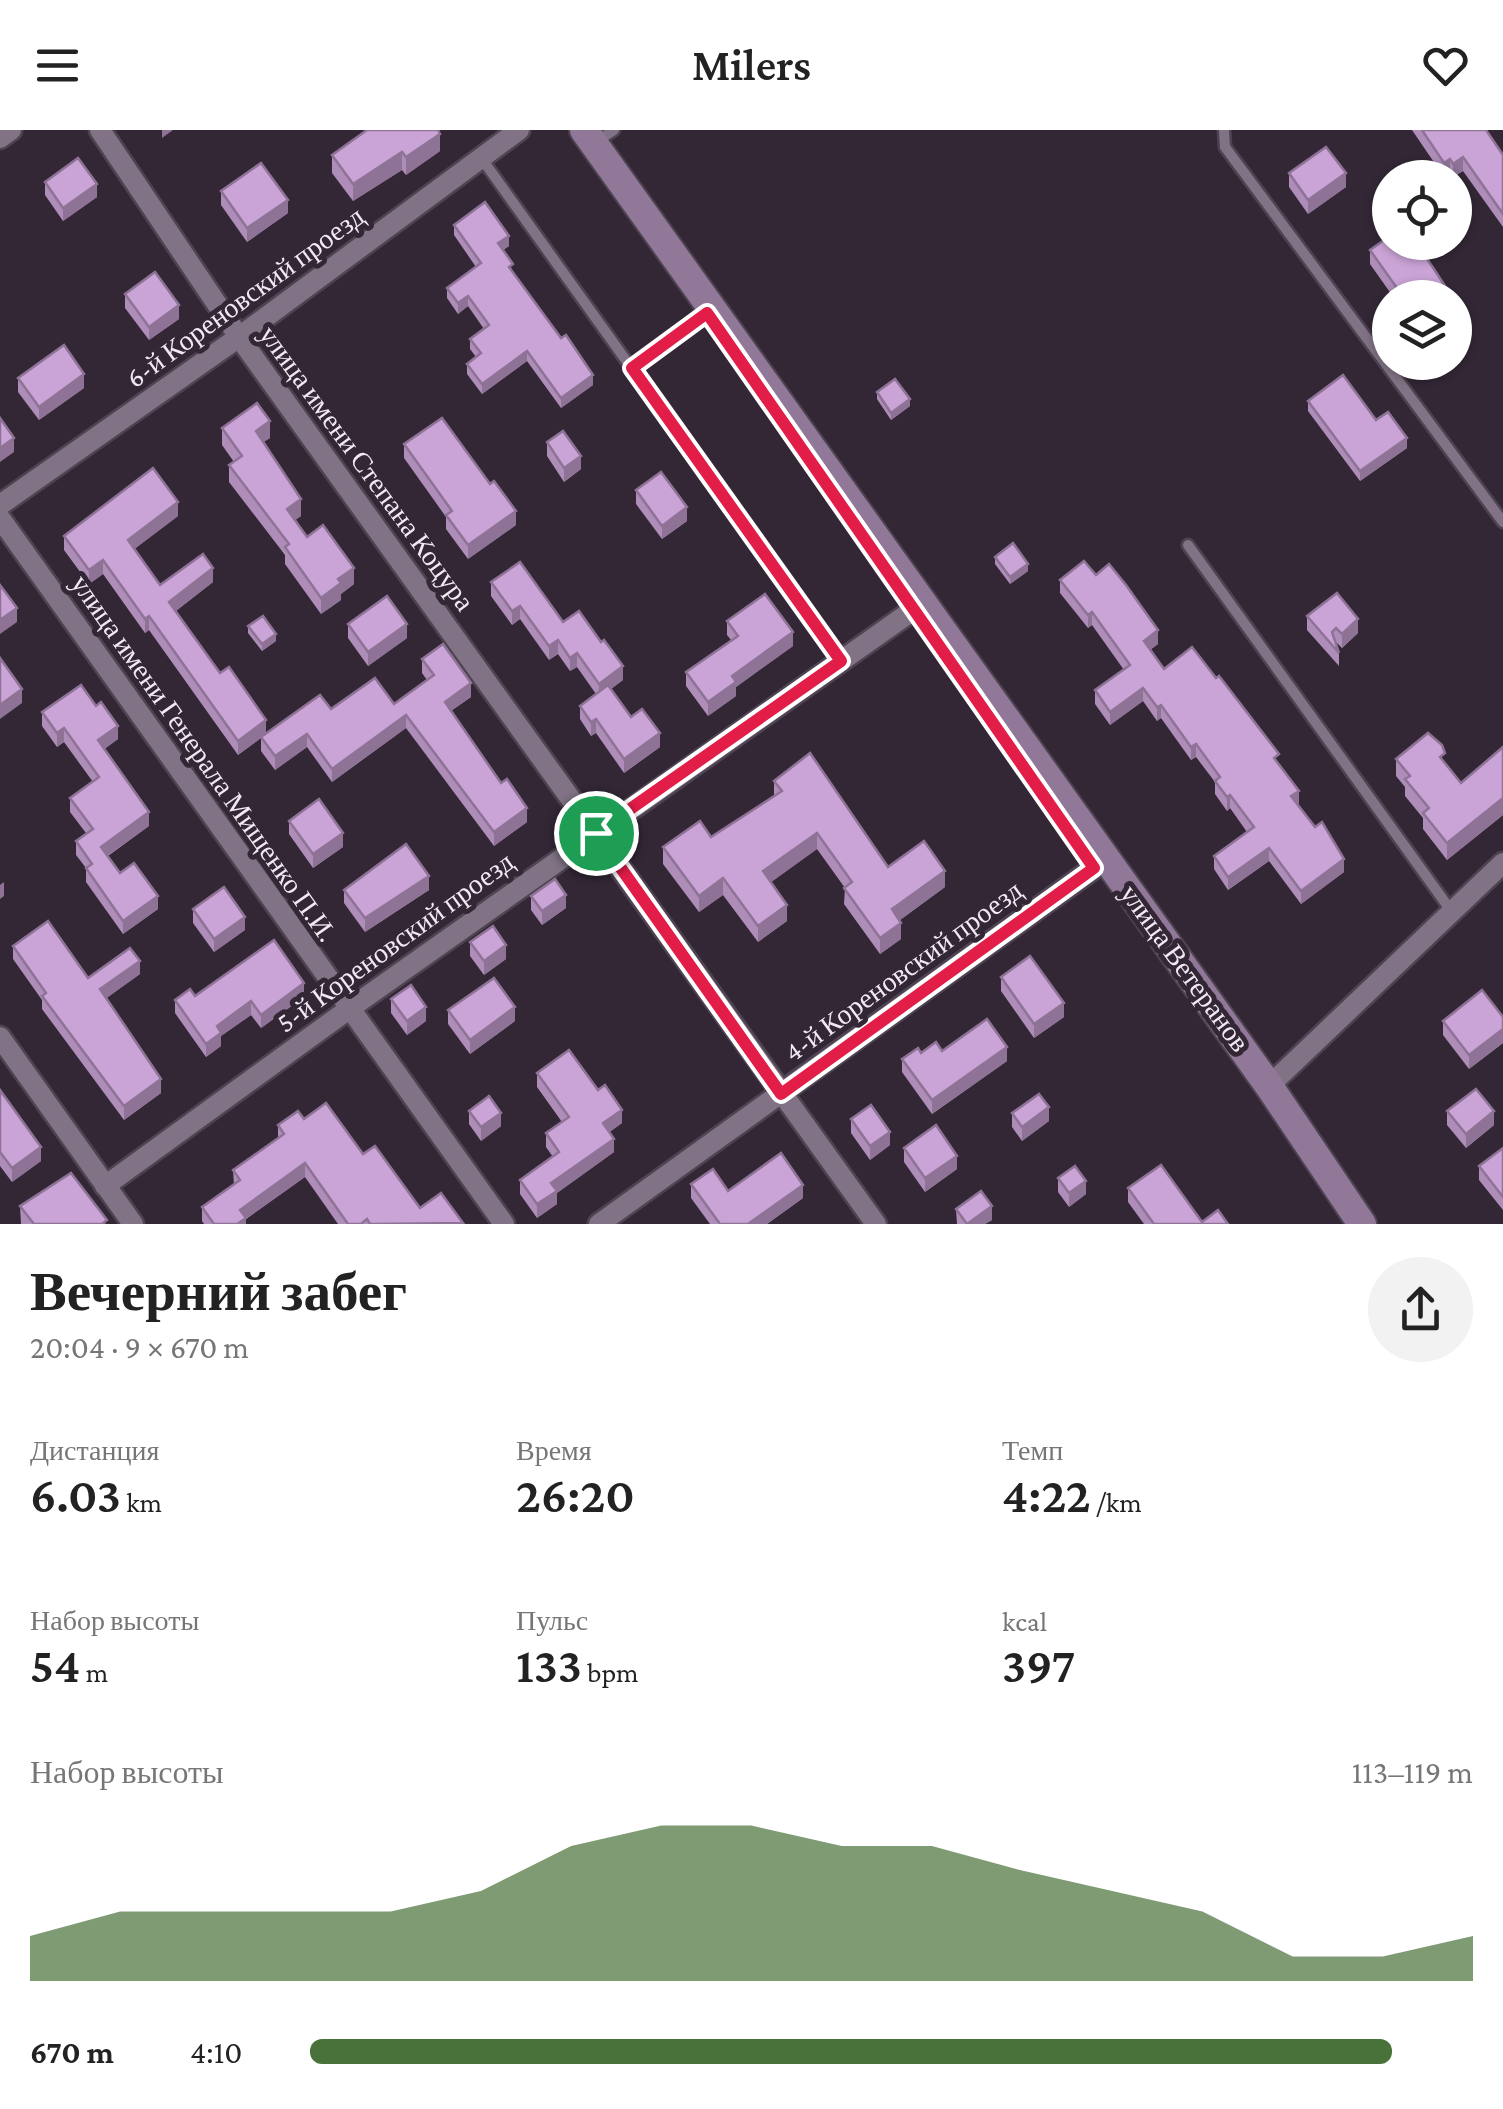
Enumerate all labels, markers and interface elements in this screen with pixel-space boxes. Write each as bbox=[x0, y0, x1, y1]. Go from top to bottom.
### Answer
icon: menu bbox=[30, 38, 85, 93]
icon: heart bbox=[1418, 38, 1473, 93]
text: Milers bbox=[692, 40, 811, 90]
map controls bbox=[1372, 160, 1472, 380]
button: locate bbox=[1372, 160, 1472, 260]
street label: 6-й Кореновский проезд bbox=[120, 200, 370, 394]
button: layers bbox=[1372, 280, 1472, 380]
street label: улица имени Степана Коцура bbox=[253, 320, 481, 617]
street label: улица имени Генерала Мищенко П.И. bbox=[65, 569, 343, 947]
pin bbox=[554, 791, 639, 876]
icon: arrive bbox=[569, 806, 624, 861]
street label: 5-й Кореновский проезд bbox=[270, 846, 520, 1038]
street label: 4-й Кореновский проезд bbox=[778, 874, 1028, 1068]
street label: улица Ветеранов bbox=[1114, 878, 1256, 1058]
button: share bbox=[1368, 1257, 1473, 1362]
text: Вечерний забег bbox=[30, 1261, 407, 1322]
text: 20:04 · 9 × 670 m bbox=[30, 1329, 249, 1365]
text: Дистанция bbox=[30, 1435, 159, 1466]
text: Время bbox=[516, 1435, 592, 1466]
text: Темп bbox=[1002, 1435, 1063, 1466]
text: 6.03 bbox=[30, 1467, 121, 1523]
text: 26:20 bbox=[516, 1467, 635, 1523]
text: 4:22 bbox=[1002, 1467, 1091, 1523]
text: km bbox=[121, 1487, 162, 1518]
text: /km bbox=[1091, 1487, 1142, 1518]
text: Набор высоты bbox=[30, 1605, 199, 1636]
text: Пульс bbox=[516, 1605, 588, 1636]
text: kcal bbox=[1002, 1606, 1047, 1637]
text: 54 bbox=[30, 1637, 80, 1693]
text: 133 bbox=[516, 1637, 582, 1693]
text: 397 bbox=[1002, 1637, 1075, 1693]
text: m bbox=[80, 1657, 108, 1688]
text: bpm bbox=[582, 1657, 639, 1688]
text: Набор высоты bbox=[30, 1754, 223, 1790]
text: 113–119 m bbox=[1352, 1754, 1473, 1790]
text: 670 m bbox=[30, 2034, 114, 2070]
text: 4:10 bbox=[190, 2034, 242, 2070]

